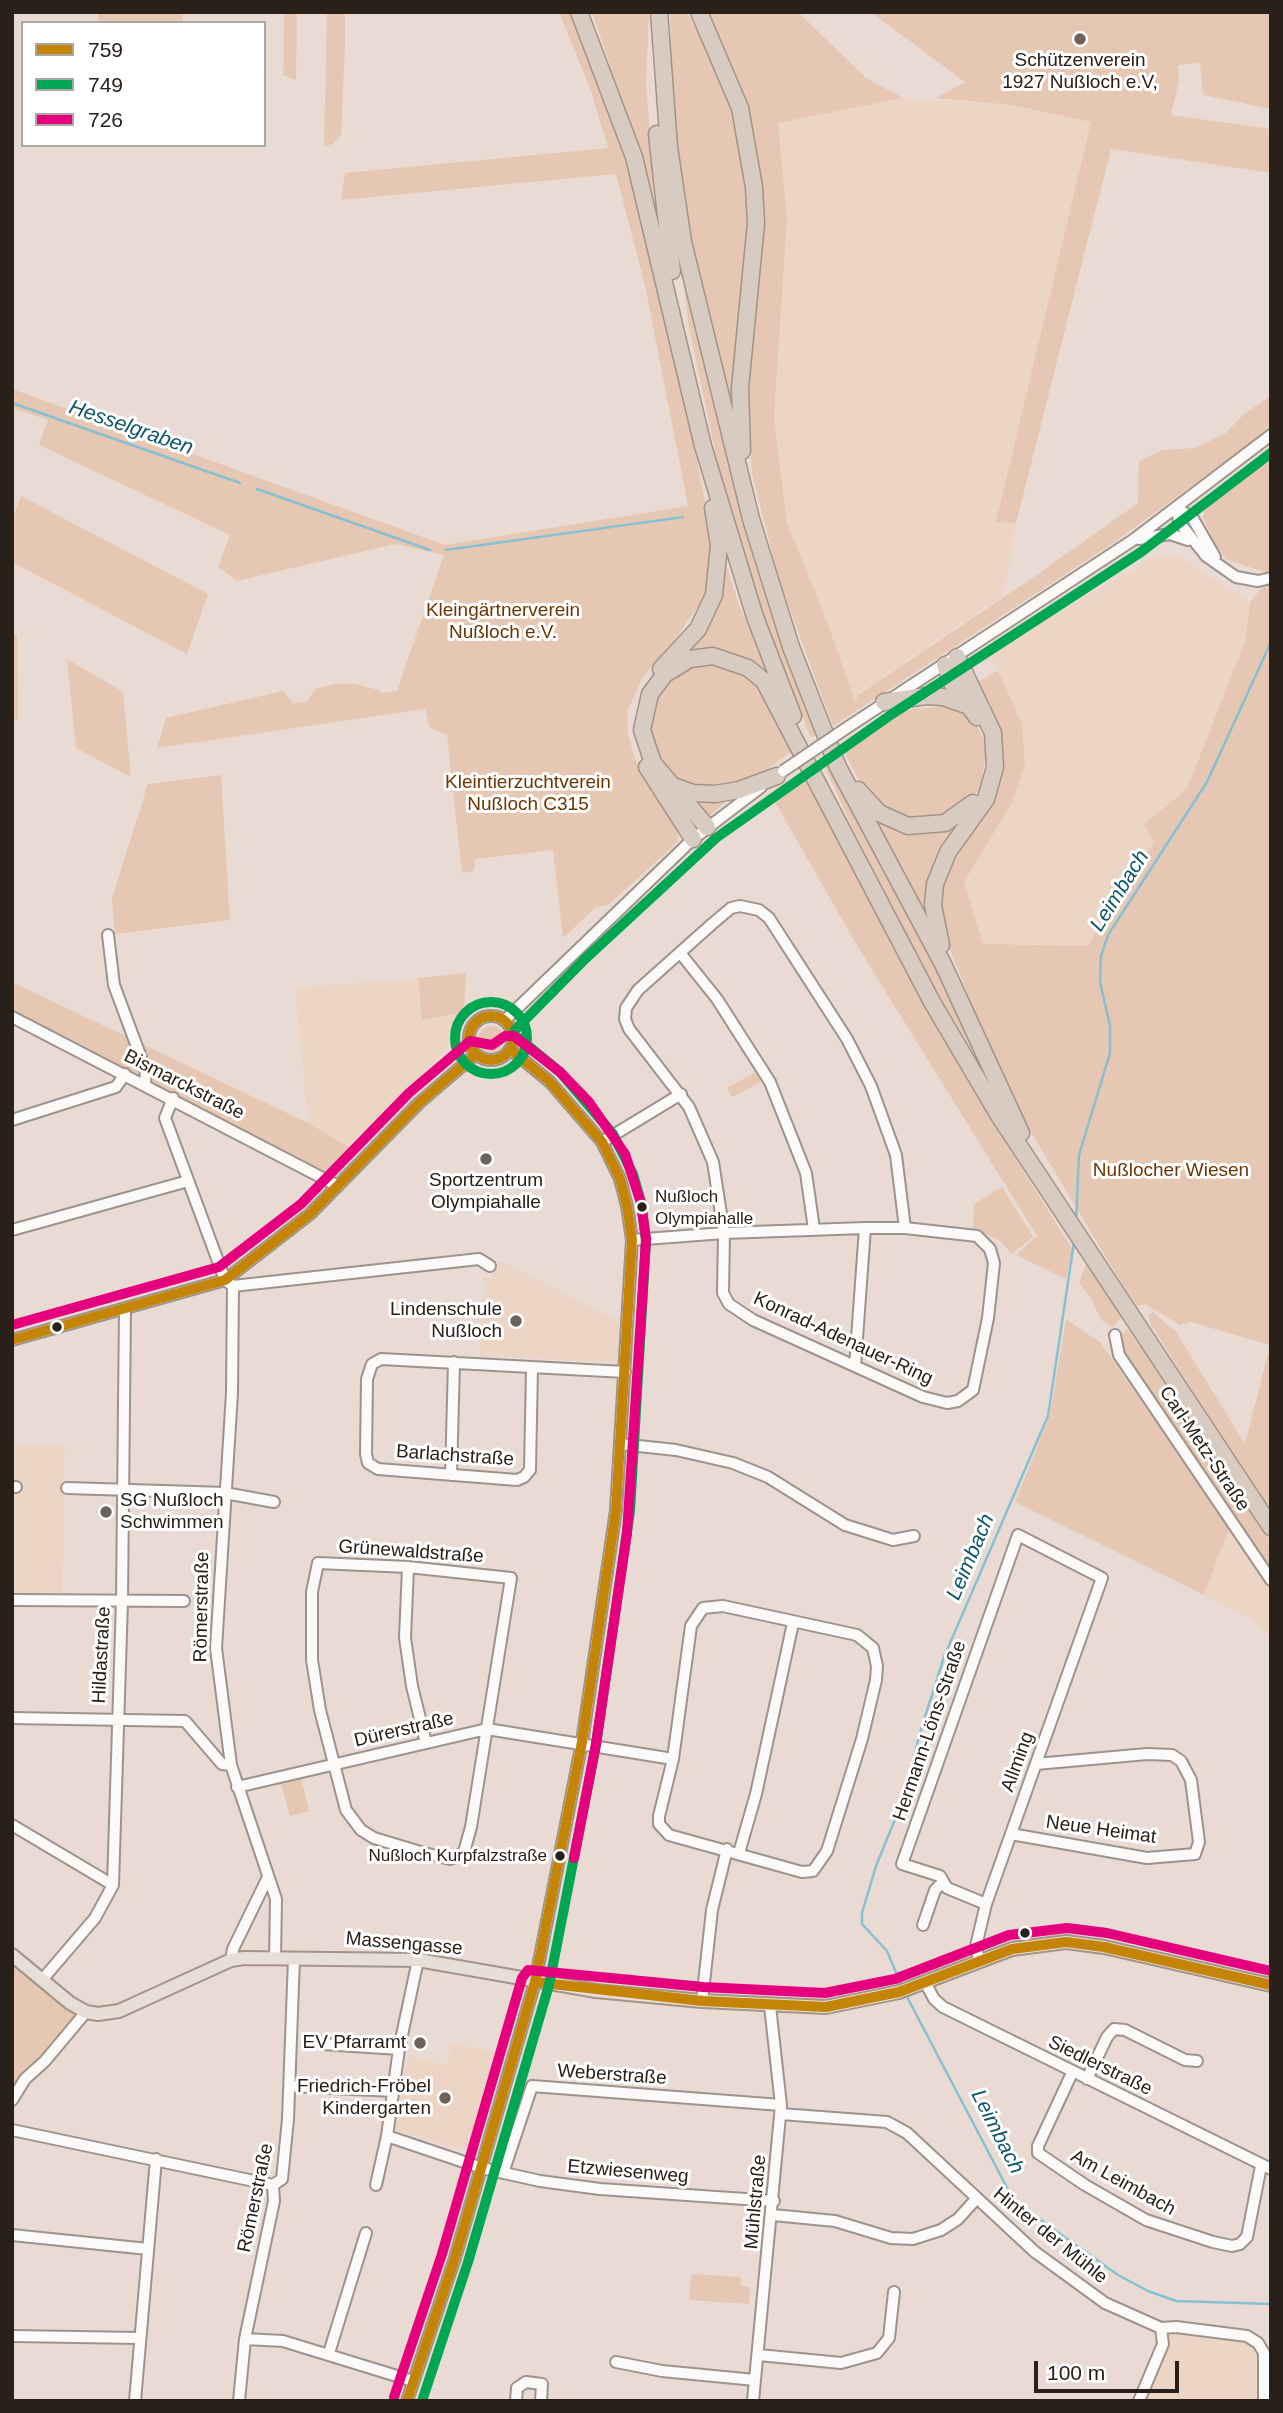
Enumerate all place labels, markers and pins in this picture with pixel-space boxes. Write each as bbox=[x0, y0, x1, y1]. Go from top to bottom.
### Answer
marker: Schützenverein 1927 Nußloch e.V, bbox=[1072, 31, 1088, 47]
place label: Schützenverein 1927 Nußloch e.V, bbox=[1002, 50, 1158, 94]
marker: Sportzentrum Olympiahalle bbox=[478, 1151, 494, 1167]
place label: Sportzentrum Olympiahalle bbox=[429, 1170, 543, 1214]
place label: Nußloch Olympiahalle bbox=[655, 1187, 753, 1227]
marker: Nußloch Olympiahalle bbox=[635, 1200, 649, 1214]
place label: Lindenschule Nußloch bbox=[390, 1299, 502, 1343]
marker: Lindenschule Nußloch bbox=[508, 1313, 524, 1329]
unlabelled marker bbox=[50, 1320, 64, 1334]
place label: SG Nußloch Schwimmen bbox=[120, 1490, 223, 1534]
marker: SG Nußloch Schwimmen bbox=[98, 1504, 114, 1520]
place label: Nußloch Kurpfalzstraße bbox=[368, 1846, 547, 1866]
marker: Nußloch Kurpfalzstraße bbox=[553, 1849, 567, 1863]
unlabelled marker bbox=[1018, 1926, 1032, 1940]
place label: EV Pfarramt bbox=[303, 2032, 406, 2054]
marker: EV Pfarramt bbox=[412, 2035, 428, 2051]
place label: Friedrich-Fröbel Kindergarten bbox=[297, 2076, 431, 2120]
marker: Friedrich-Fröbel Kindergarten bbox=[437, 2090, 453, 2106]

